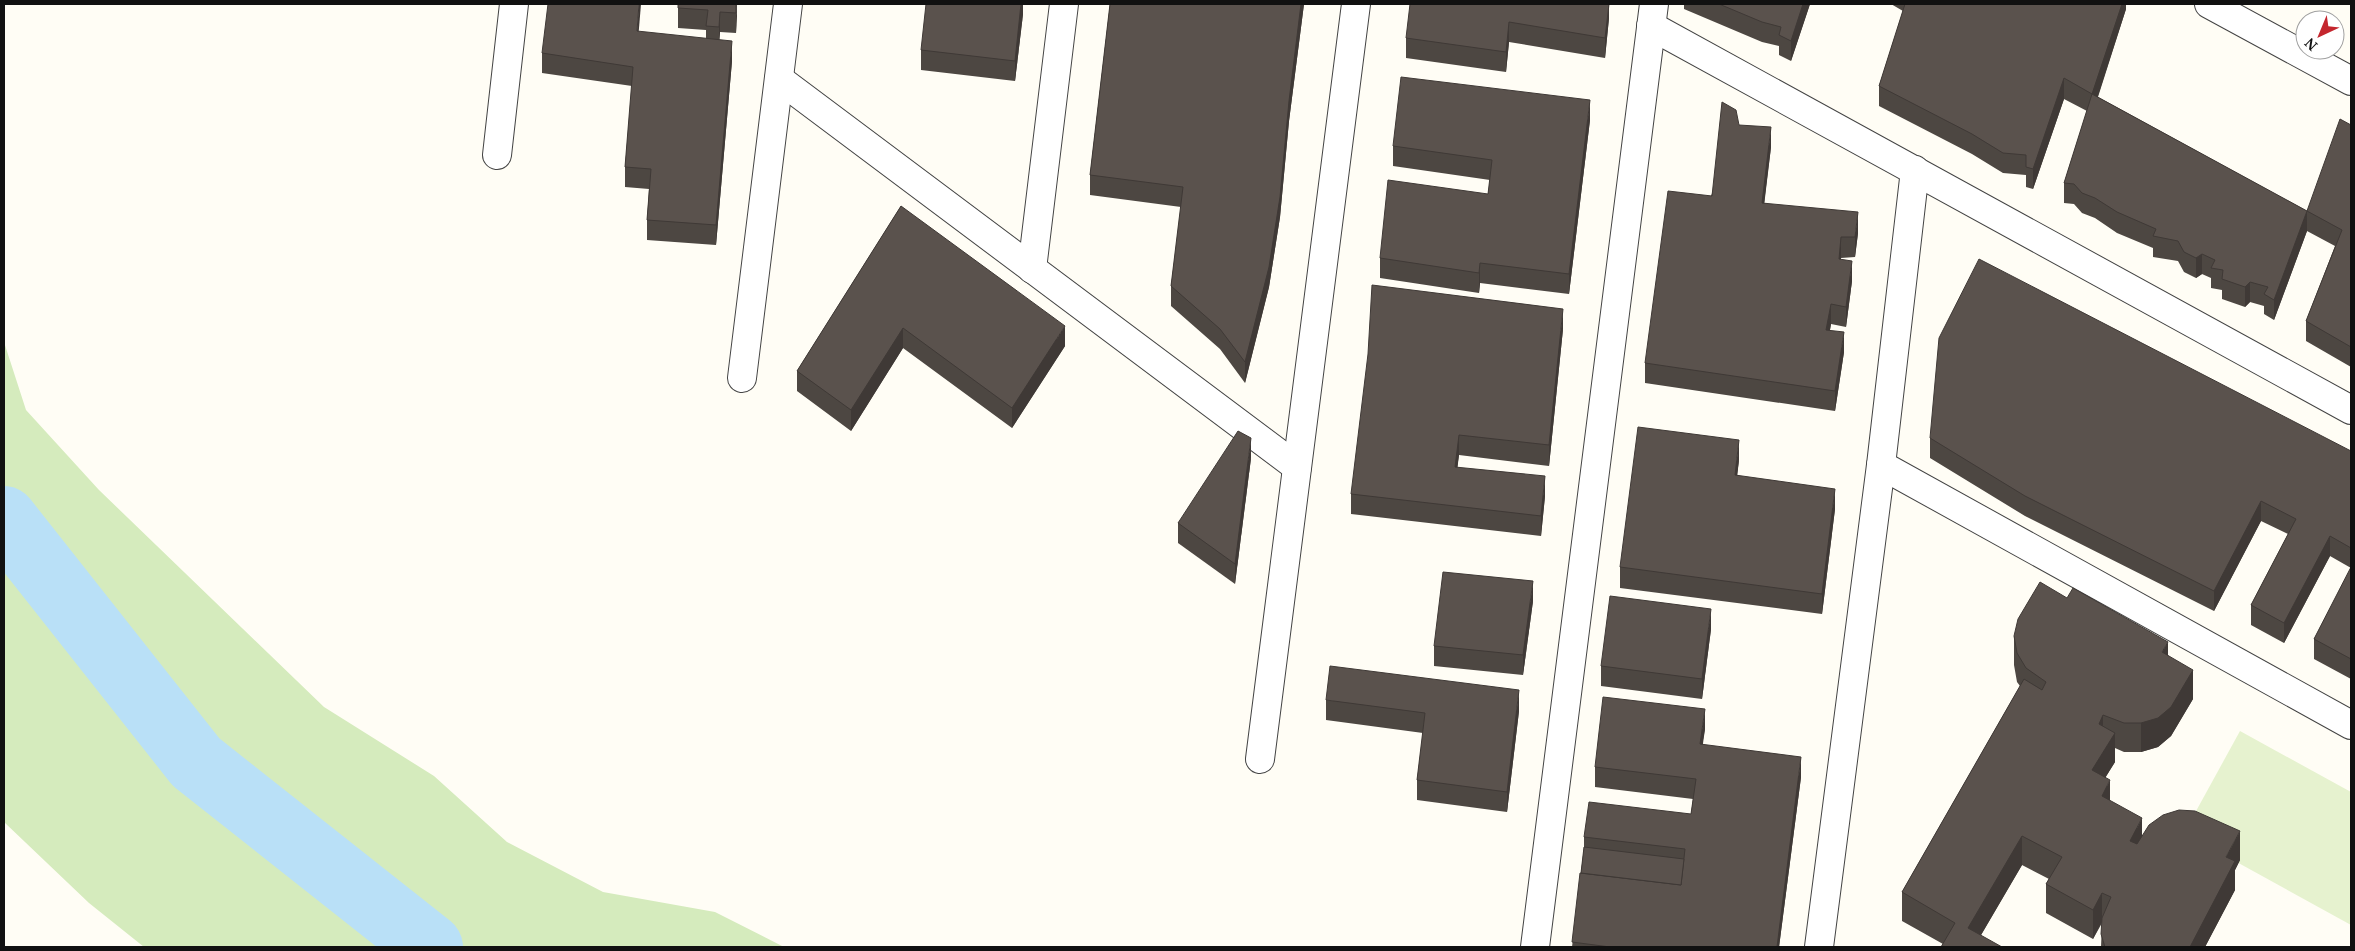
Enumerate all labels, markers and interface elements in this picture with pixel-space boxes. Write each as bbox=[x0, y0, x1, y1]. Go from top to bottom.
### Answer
north arrow bbox=[2295, 10, 2345, 60]
text: N bbox=[2300, 34, 2321, 55]

